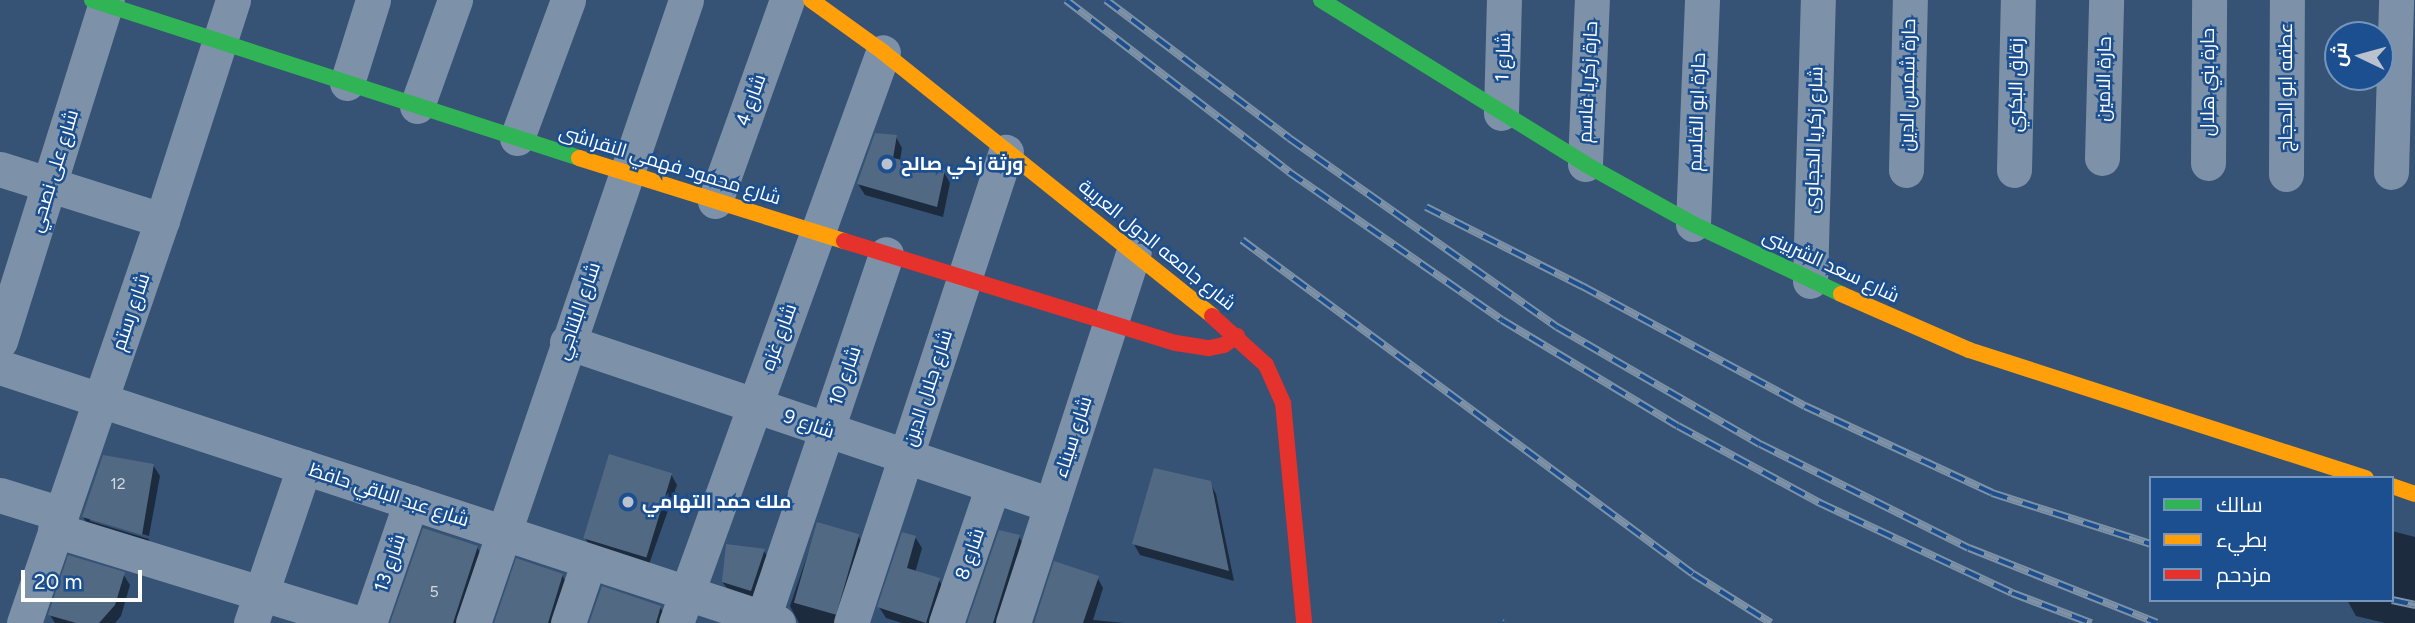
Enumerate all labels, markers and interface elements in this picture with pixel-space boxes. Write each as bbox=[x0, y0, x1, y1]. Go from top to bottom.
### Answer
street label: حارة شمس الدين bbox=[1895, 18, 1921, 152]
street label: حارة زكريا قاسم bbox=[1573, 21, 1603, 143]
north arrow bbox=[2324, 21, 2394, 91]
street label: عطفه ابو الحجاج bbox=[2275, 22, 2297, 152]
street label: حارة بني هلال bbox=[2197, 28, 2219, 136]
street label: شارع 1 bbox=[1491, 32, 1515, 82]
street label: حارة الامين bbox=[2092, 36, 2116, 122]
street label: زقاق البكري bbox=[2004, 38, 2028, 132]
text: ش bbox=[2327, 41, 2352, 67]
street label: حارة ابو القاسم bbox=[1684, 52, 1710, 172]
street label: شارع زكريا الحجاوى bbox=[1800, 66, 1828, 214]
street label: شارع 4 bbox=[731, 71, 771, 129]
street label: شارع على نصحي bbox=[25, 107, 83, 235]
street label: شارع محمود فهمي النقراشى bbox=[556, 120, 784, 210]
place label: ورثة زكي صالح bbox=[901, 153, 1023, 175]
marker: ورثة زكي صالح bbox=[879, 156, 895, 172]
street label: شارع جامعه الدول العربية bbox=[1074, 175, 1240, 315]
street label: شارع سعد الشربينى bbox=[1759, 224, 1903, 308]
street label: شارع البلتاجي bbox=[551, 259, 605, 363]
street label: شارع رستم bbox=[107, 270, 155, 354]
street label: شارع غزه bbox=[756, 300, 802, 374]
street label: شارع جلال الدين bbox=[898, 327, 958, 449]
street label: شارع 10 bbox=[824, 343, 866, 409]
street label: شارع سيناء bbox=[1049, 393, 1097, 481]
street label: شارع 9 bbox=[781, 405, 837, 443]
street label: شارع عبد الباقي حافظ bbox=[306, 458, 472, 532]
house number: 12 bbox=[110, 474, 126, 494]
legend bbox=[2149, 476, 2394, 602]
place label: ملك حمد التهامي bbox=[642, 491, 791, 513]
text: سالك bbox=[2216, 492, 2263, 517]
marker: ملك حمد التهامي bbox=[620, 494, 636, 510]
street label: شارع 8 bbox=[951, 525, 989, 583]
text: بطيء bbox=[2216, 527, 2267, 552]
street label: شارع 13 bbox=[370, 531, 410, 595]
scale bar bbox=[24, 556, 145, 600]
text: مزدحم bbox=[2216, 562, 2271, 587]
text: 20 m bbox=[34, 569, 82, 594]
house number: 5 bbox=[429, 582, 439, 602]

